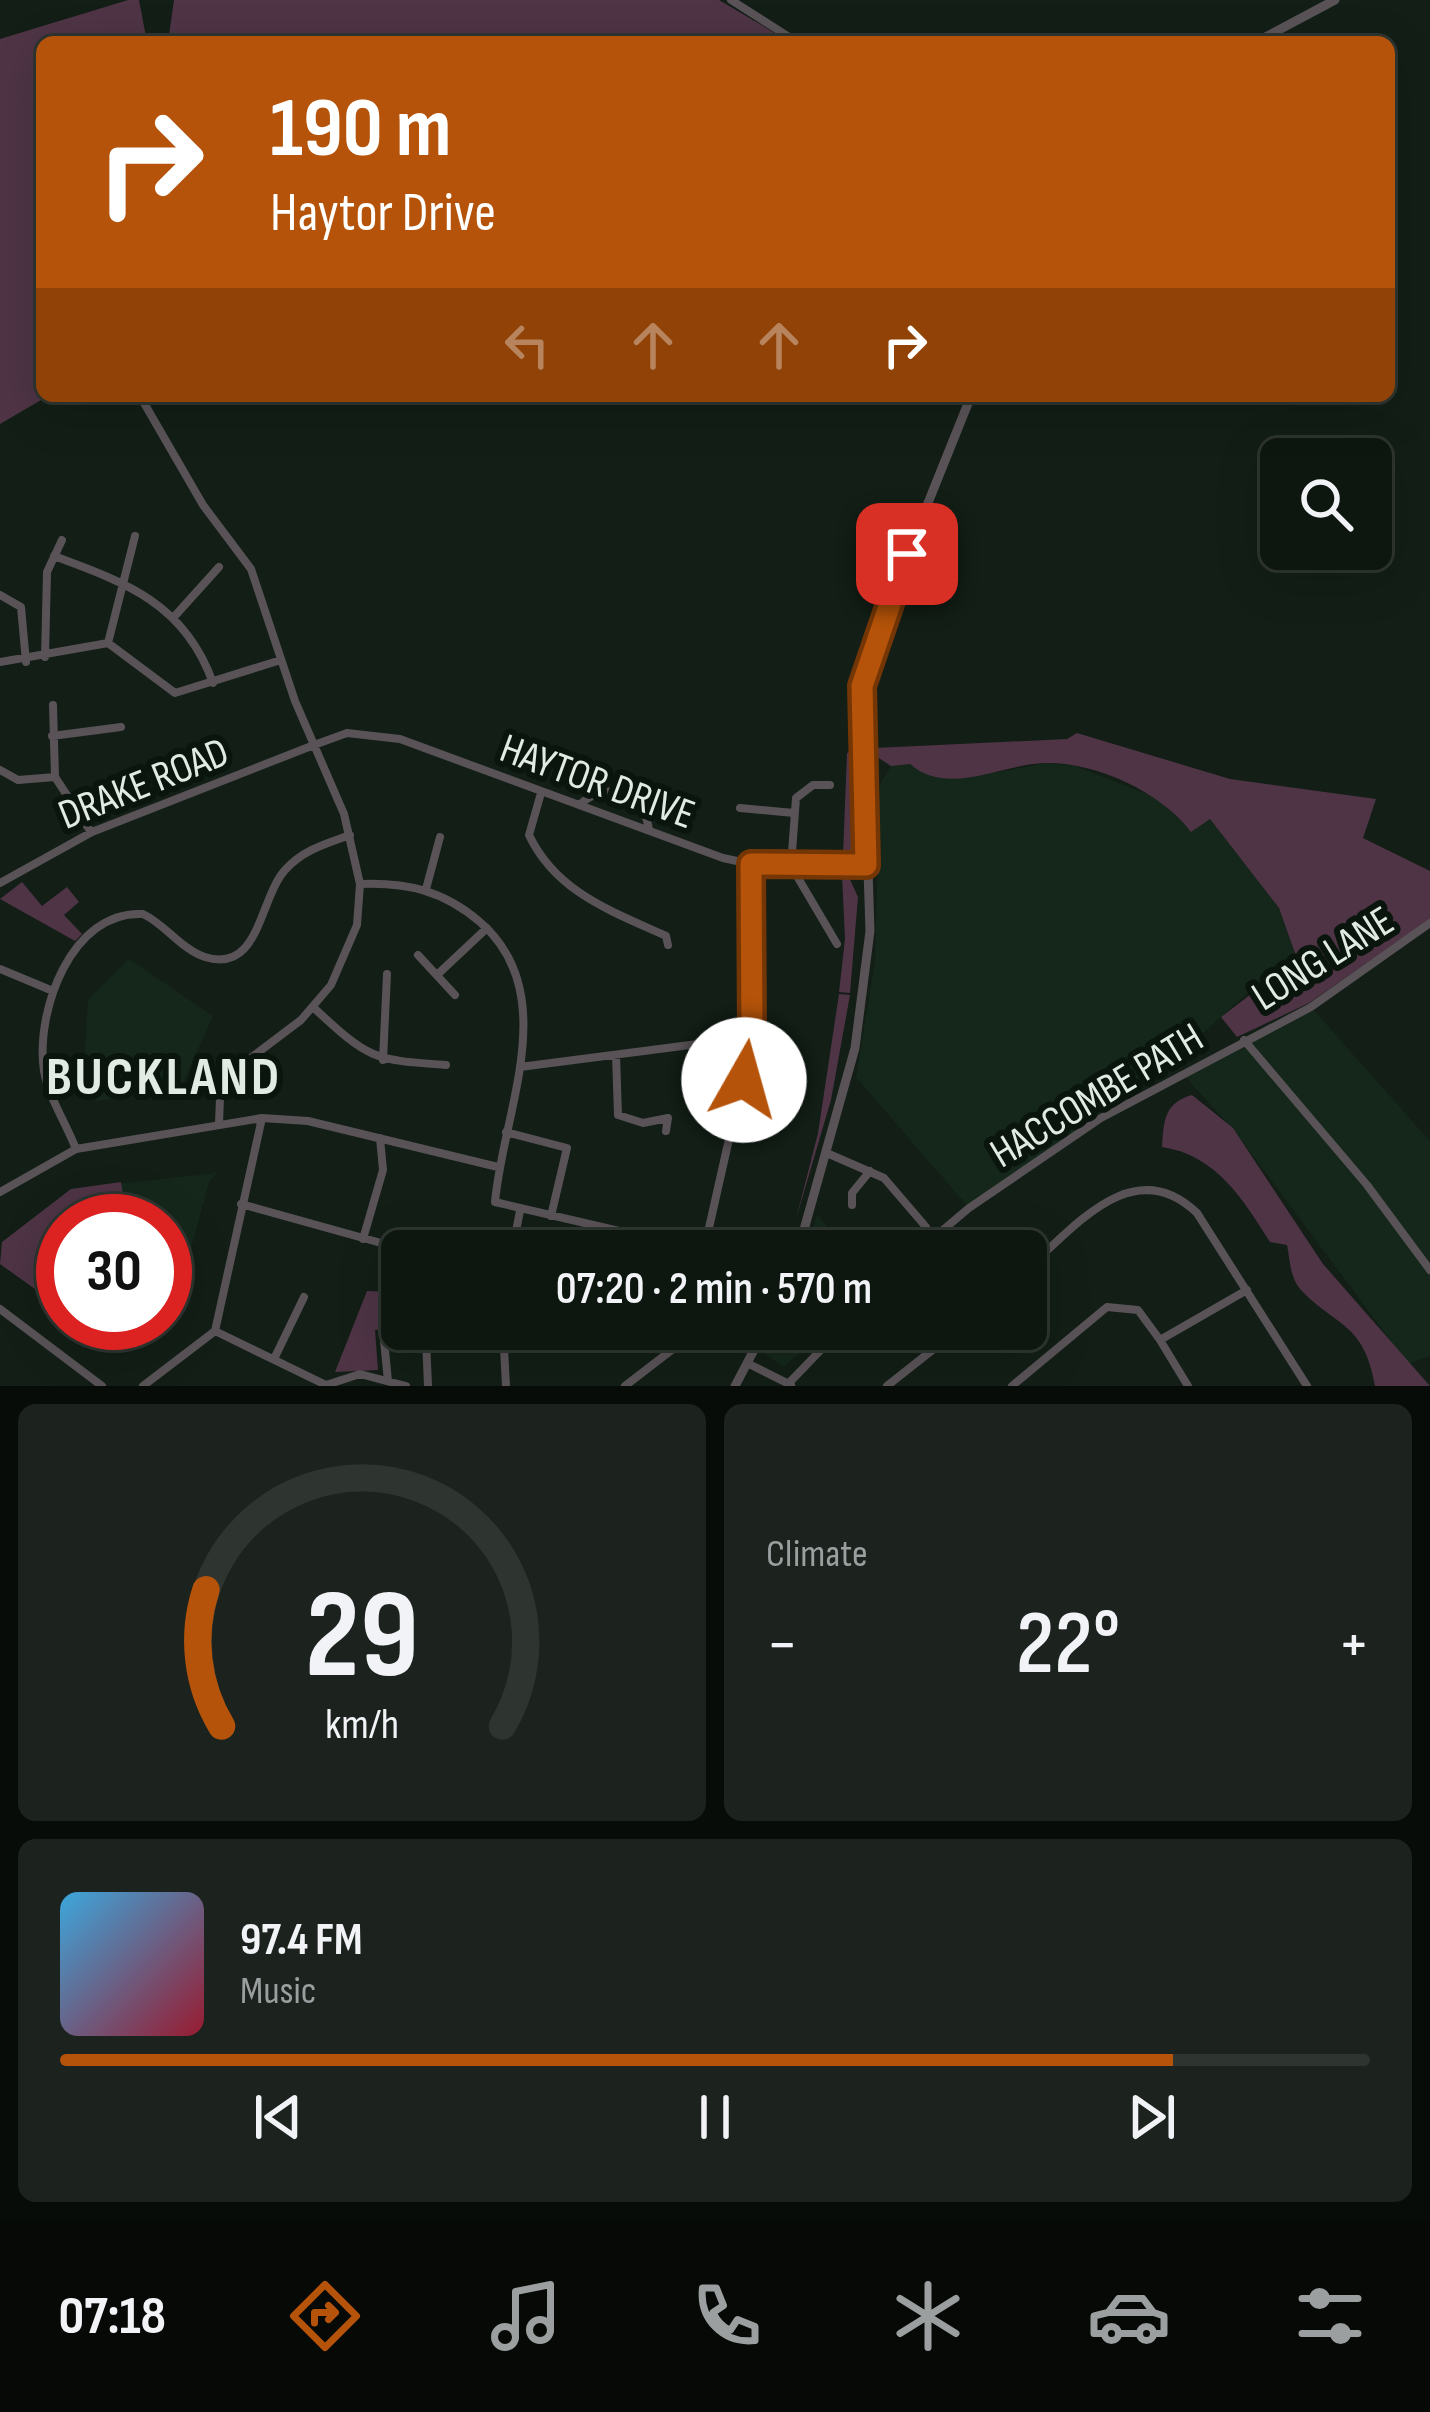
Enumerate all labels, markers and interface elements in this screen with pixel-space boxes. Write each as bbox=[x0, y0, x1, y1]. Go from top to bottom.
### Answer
text: 190 m bbox=[270, 79, 452, 180]
icon: right bbox=[72, 84, 228, 240]
text: Haytor Drive bbox=[270, 181, 496, 246]
icon: left bbox=[494, 312, 560, 378]
icon: ahead bbox=[620, 312, 686, 378]
icon: ahead bbox=[746, 312, 812, 378]
icon: right bbox=[872, 312, 938, 378]
map controls bbox=[1260, 438, 1392, 570]
button: search bbox=[1260, 438, 1392, 570]
pin bbox=[856, 503, 958, 605]
icon: arrive bbox=[874, 521, 940, 587]
street label: HAYTOR DRIVE bbox=[493, 724, 701, 841]
street label: DRAKE ROAD bbox=[52, 727, 236, 841]
street label: LONG LANE bbox=[1243, 896, 1404, 1022]
street label: HACCOMBE PATH bbox=[982, 1013, 1213, 1180]
position arrow bbox=[681, 1017, 807, 1143]
district label: BUCKLAND bbox=[46, 1045, 282, 1110]
speed limit sign: 30 bbox=[36, 1194, 192, 1350]
text: 07:20 · 2 min · 570 m bbox=[556, 1262, 872, 1317]
text: Climate bbox=[766, 1531, 868, 1578]
text: 29 bbox=[305, 1563, 419, 1712]
text: 22° bbox=[1016, 1591, 1120, 1699]
text: − bbox=[766, 1606, 798, 1685]
text: + bbox=[1338, 1606, 1370, 1685]
text: km/h bbox=[325, 1698, 399, 1750]
text: 97.4 FM bbox=[240, 1913, 362, 1968]
text: Music bbox=[240, 1968, 316, 2015]
icon: previous bbox=[245, 2084, 311, 2150]
icon: pause bbox=[682, 2084, 748, 2150]
icon: next bbox=[1119, 2084, 1185, 2150]
icon: directions bbox=[283, 2274, 367, 2358]
icon: music bbox=[484, 2274, 568, 2358]
icon: phone bbox=[685, 2274, 769, 2358]
icon: climate bbox=[886, 2274, 970, 2358]
icon: car bbox=[1087, 2274, 1171, 2358]
icon: filters bbox=[1288, 2274, 1372, 2358]
text: 07:18 bbox=[58, 2284, 166, 2349]

